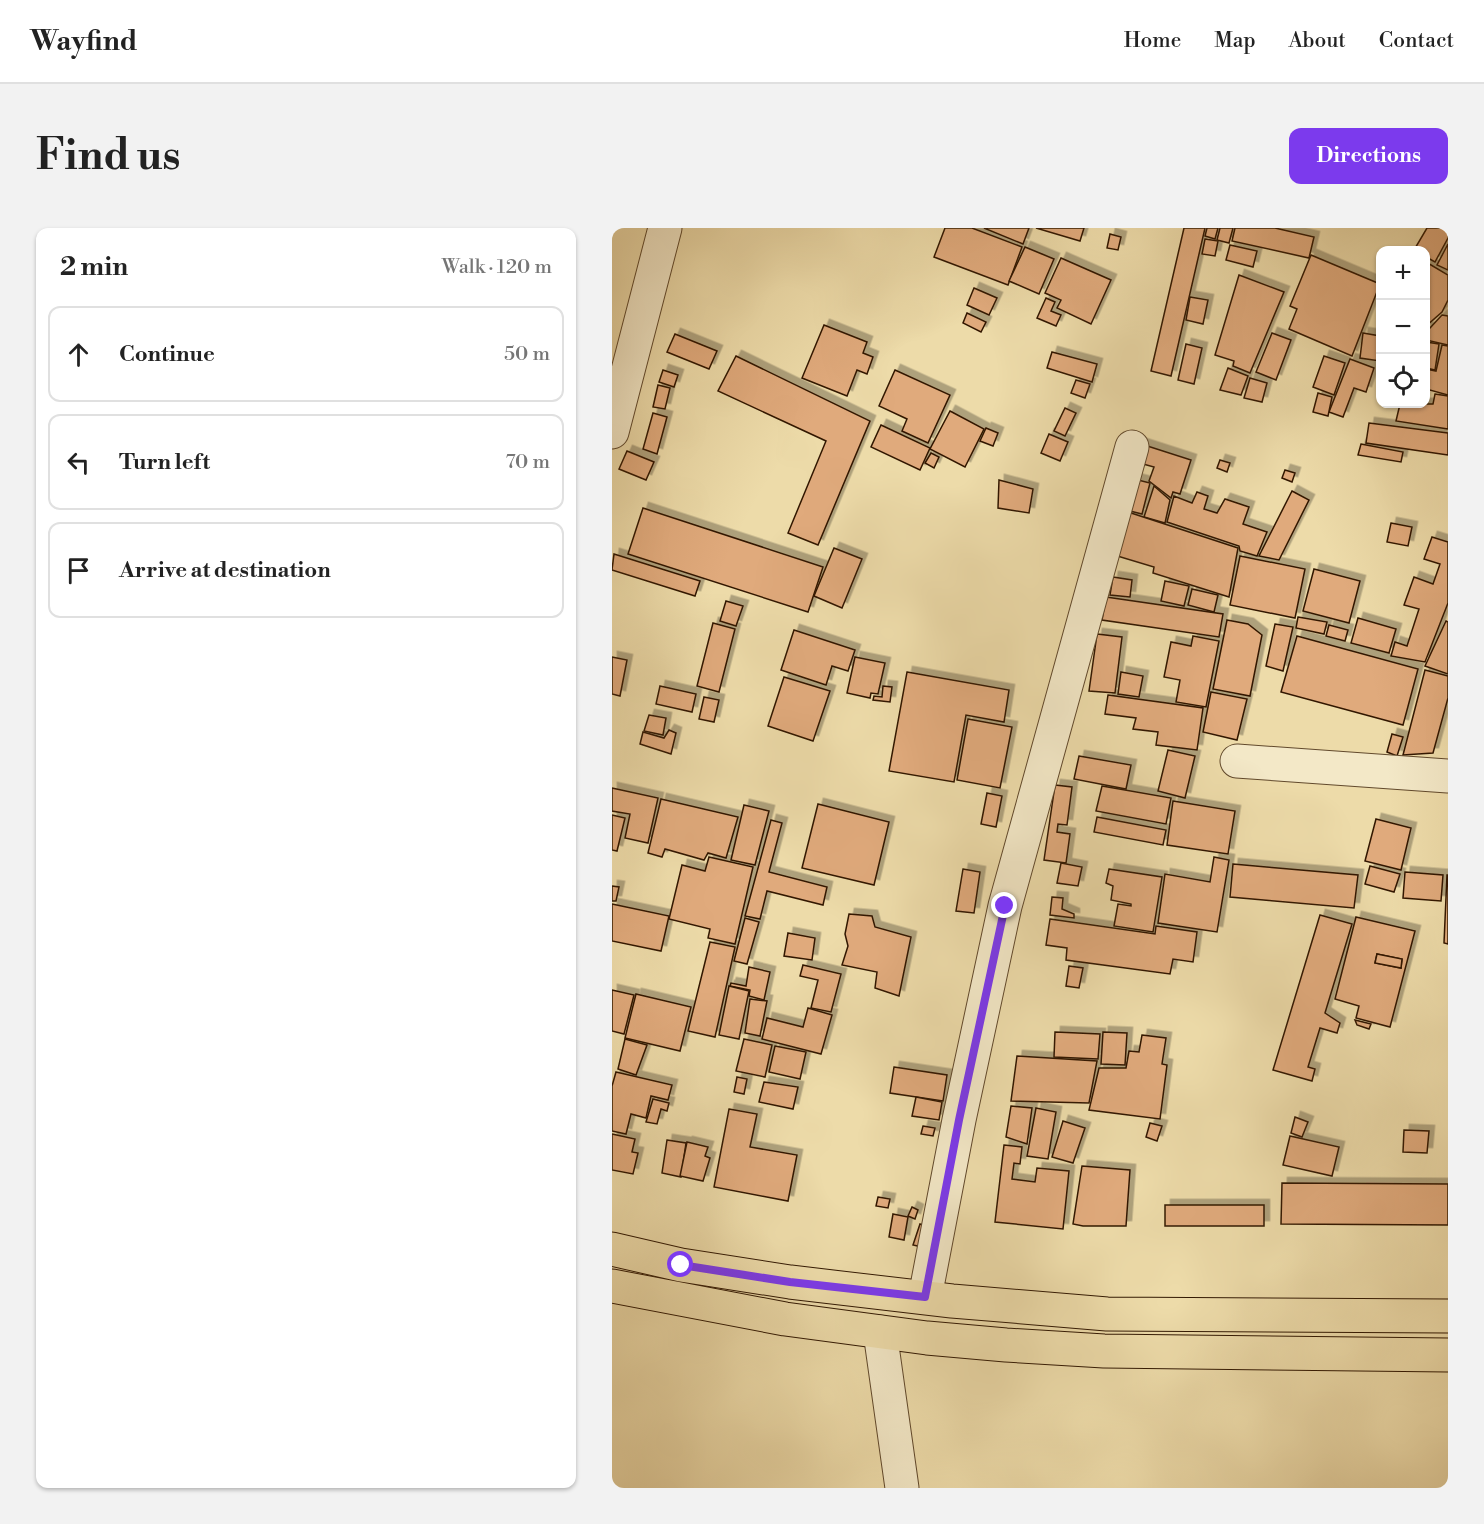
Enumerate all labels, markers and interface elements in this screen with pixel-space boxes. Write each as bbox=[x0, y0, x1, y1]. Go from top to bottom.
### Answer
text: Wayfind bbox=[30, 24, 138, 59]
text: Home bbox=[1124, 28, 1181, 54]
text: Map bbox=[1214, 28, 1256, 54]
text: About bbox=[1289, 28, 1346, 54]
text: Contact bbox=[1379, 28, 1454, 54]
button: Directions bbox=[1289, 128, 1448, 184]
text: Find us bbox=[36, 130, 180, 183]
map controls bbox=[1376, 246, 1430, 408]
button: + bbox=[1376, 246, 1430, 300]
text: 2 min bbox=[60, 251, 128, 283]
text: Walk · 120 m bbox=[442, 255, 552, 280]
button: − bbox=[1376, 300, 1430, 354]
icon: ahead bbox=[62, 338, 95, 371]
text: Continue bbox=[119, 341, 215, 368]
text: 50 m bbox=[504, 342, 550, 367]
button: locate bbox=[1376, 354, 1430, 408]
icon: left bbox=[62, 446, 95, 479]
text: Turn left bbox=[119, 449, 210, 476]
text: 70 m bbox=[506, 450, 550, 475]
icon: arrive bbox=[62, 554, 95, 587]
text: Arrive at destination bbox=[119, 557, 331, 584]
route end bbox=[991, 892, 1017, 918]
route start bbox=[667, 1251, 693, 1277]

